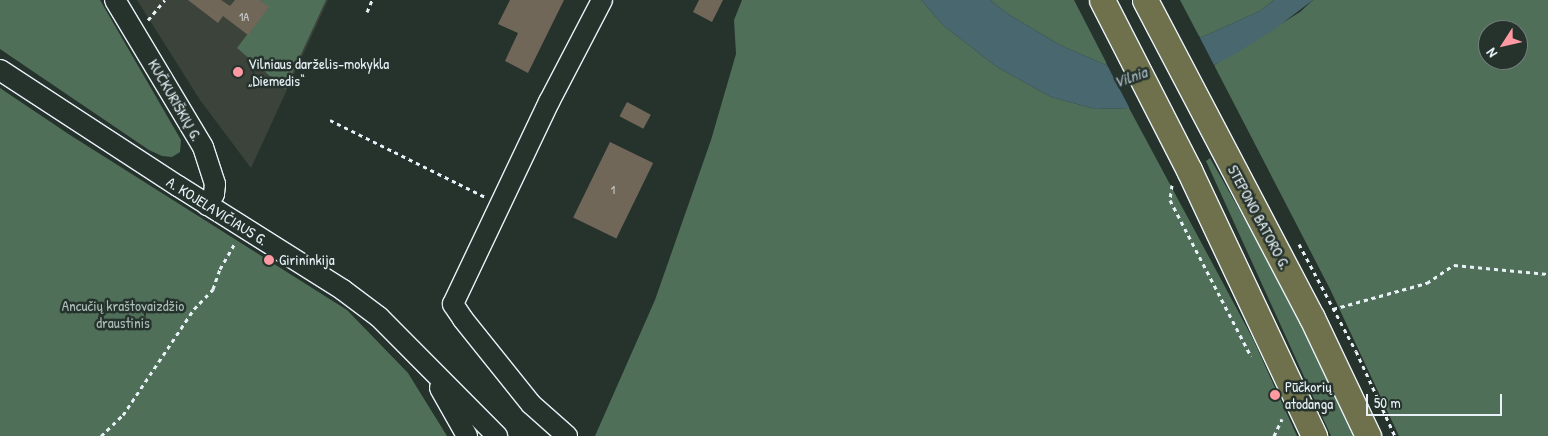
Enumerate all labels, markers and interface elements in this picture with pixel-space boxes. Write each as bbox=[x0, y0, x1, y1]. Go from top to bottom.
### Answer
house number: 1A bbox=[239, 10, 249, 24]
north arrow bbox=[1478, 20, 1528, 70]
text: N bbox=[1481, 45, 1501, 62]
place label: Vilniaus darželis-mokykla „Diemedis“ bbox=[248, 54, 389, 89]
street label: KUČKURIŠKIŲ G. bbox=[144, 56, 206, 144]
water label: Vilnia bbox=[1111, 62, 1149, 92]
marker: Vilniaus darželis-mokykla „Diemedis“ bbox=[232, 66, 244, 78]
street label: STEPONO BATORO G. bbox=[1224, 162, 1294, 272]
street label: A. KOJELAVIČIAUS G. bbox=[163, 173, 271, 249]
house number: 1 bbox=[611, 183, 615, 197]
place label: Girininkija bbox=[279, 251, 335, 269]
marker: Girininkija bbox=[263, 254, 275, 266]
park label: Ancučių kraštovaizdžio draustinis bbox=[62, 296, 184, 331]
place label: Pūčkorių atodanga bbox=[1285, 377, 1333, 412]
scale bar bbox=[1368, 384, 1504, 416]
marker: Pūčkorių atodanga bbox=[1269, 389, 1281, 401]
text: 50 m bbox=[1374, 392, 1401, 413]

